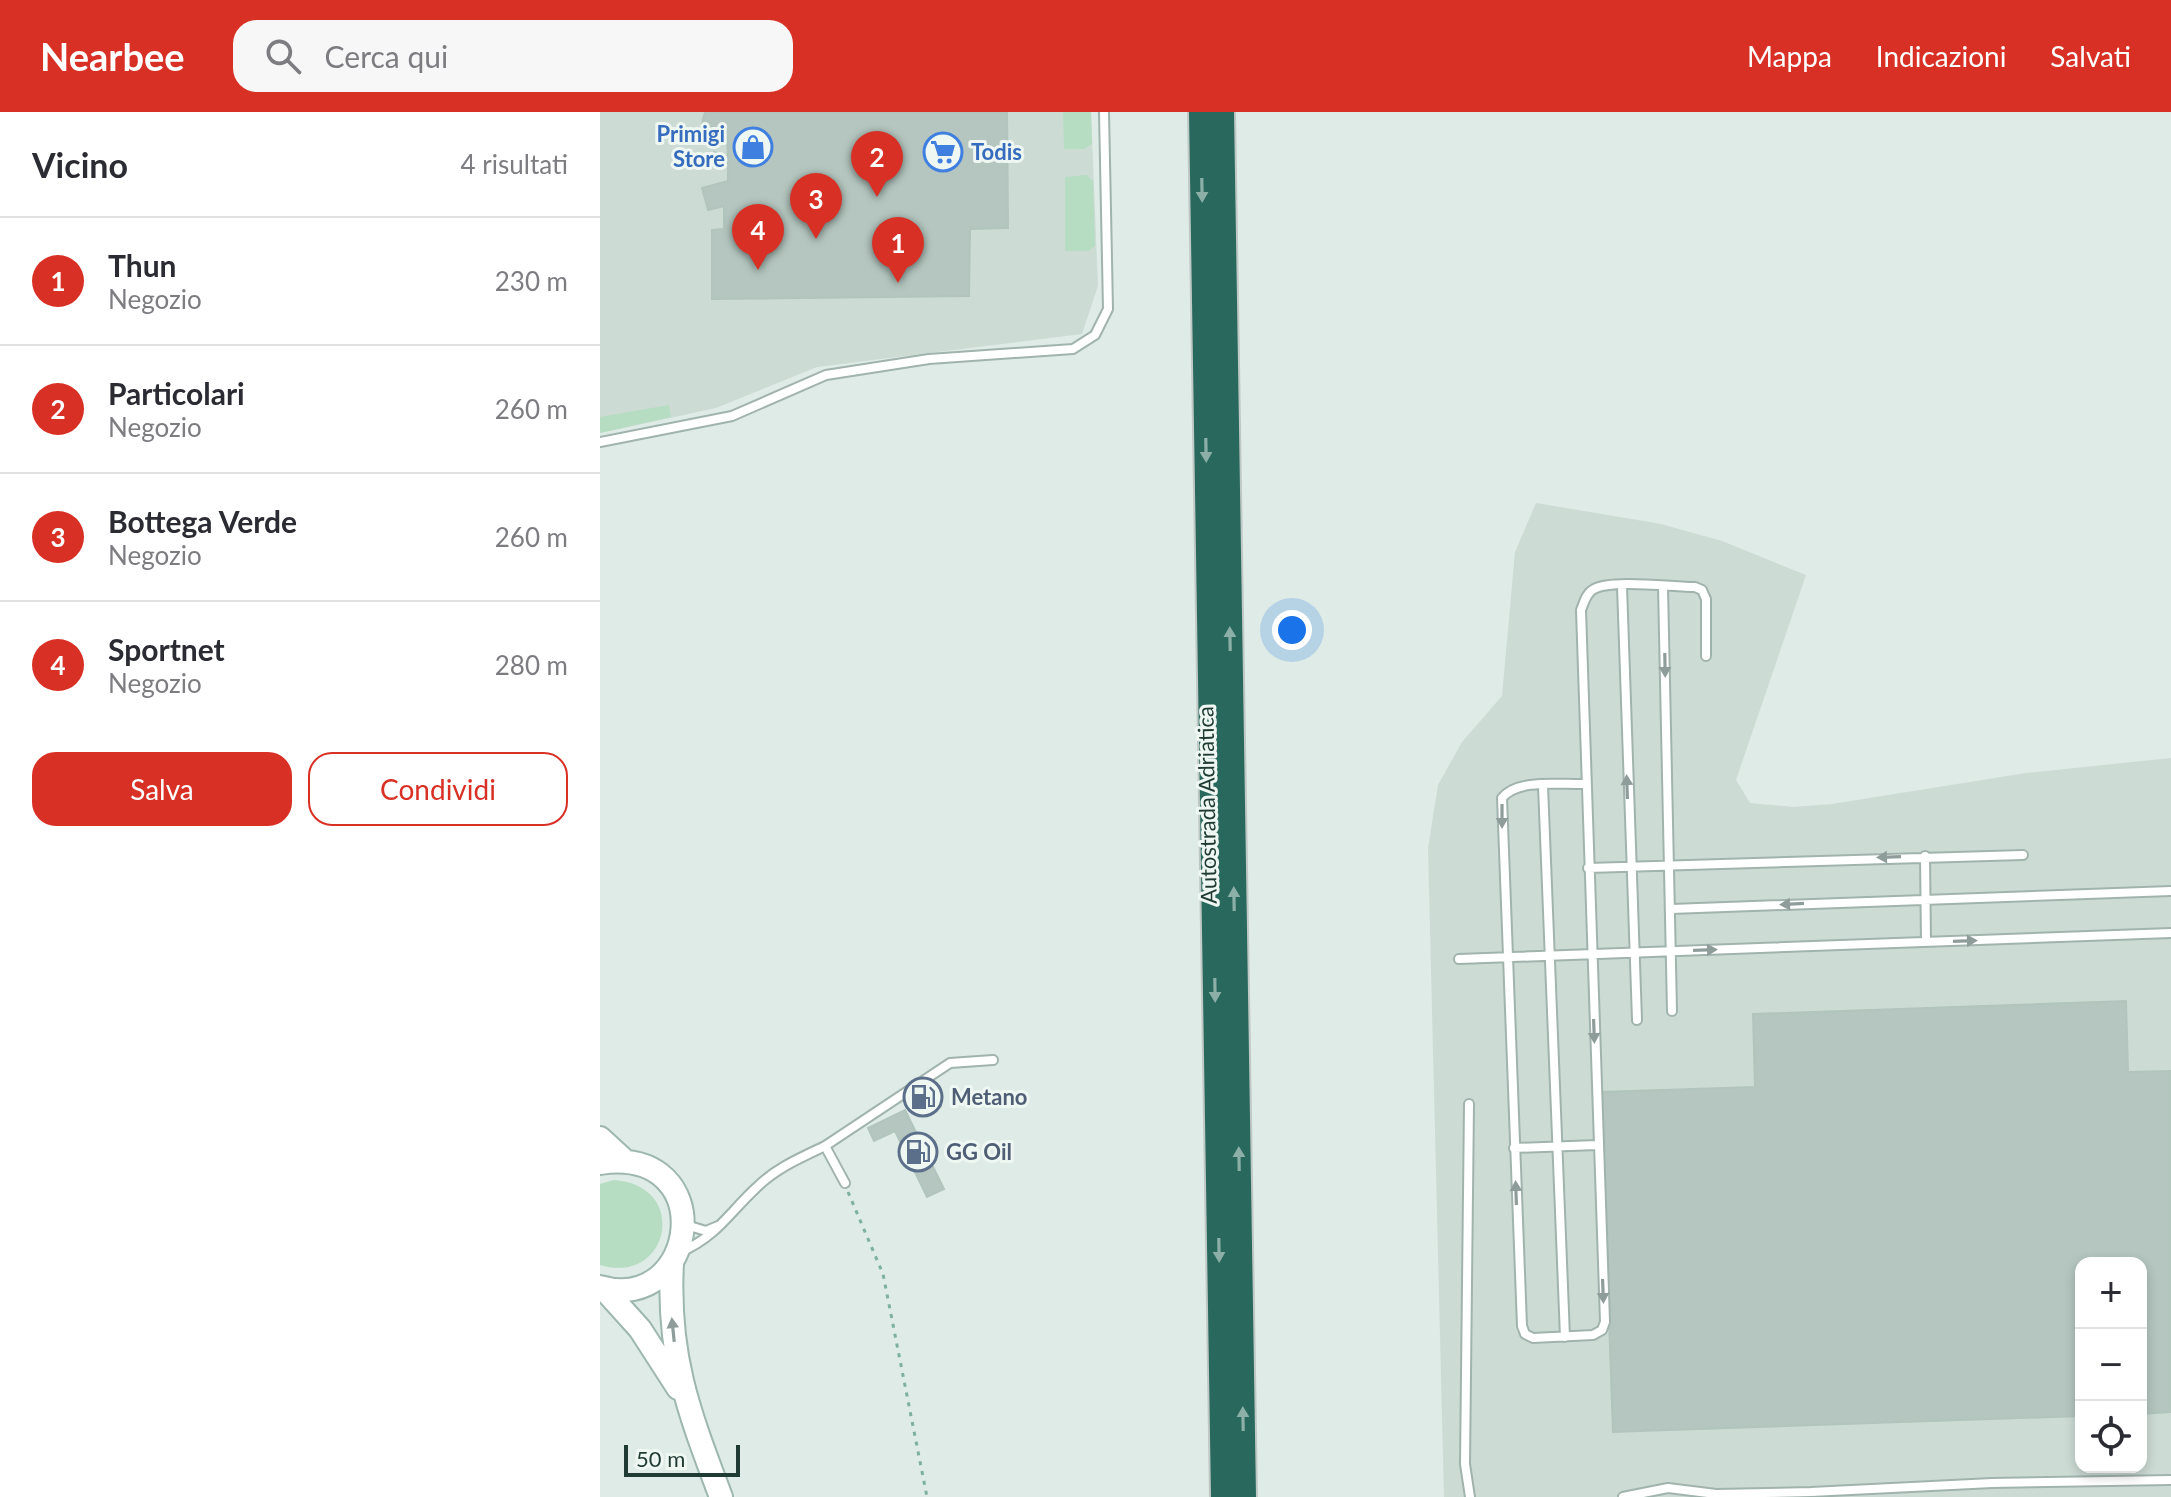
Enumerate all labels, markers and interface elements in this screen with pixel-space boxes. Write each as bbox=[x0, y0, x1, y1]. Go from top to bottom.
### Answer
search box bbox=[233, 20, 793, 92]
text: Nearbee bbox=[40, 33, 185, 79]
icon: search bbox=[261, 34, 305, 78]
text: Cerca qui bbox=[325, 38, 448, 74]
text: Mappa bbox=[1747, 39, 1832, 73]
text: Indicazioni bbox=[1876, 39, 2006, 73]
text: Salvati bbox=[2050, 39, 2131, 73]
place label: Primigi Store bbox=[657, 120, 725, 172]
shop icon: Primigi Store bbox=[732, 126, 774, 168]
pin: 2 bbox=[851, 131, 903, 197]
supermarket icon: Todis bbox=[922, 131, 964, 173]
place label: Todis bbox=[971, 138, 1022, 165]
text: Vicino bbox=[32, 144, 128, 185]
text: 4 risultati bbox=[461, 148, 568, 180]
pin: 3 bbox=[790, 173, 842, 239]
one-way arrow bbox=[1196, 178, 1209, 203]
pin: 4 bbox=[732, 204, 784, 270]
pin: 1 bbox=[872, 217, 924, 283]
text: Thun bbox=[108, 247, 177, 283]
text: 1 bbox=[50, 265, 66, 297]
text: 230 m bbox=[495, 265, 568, 297]
text: Negozio bbox=[108, 283, 202, 315]
text: Particolari bbox=[108, 375, 245, 411]
text: 2 bbox=[50, 393, 66, 425]
text: 260 m bbox=[495, 393, 568, 425]
text: Negozio bbox=[108, 411, 202, 443]
one-way arrow bbox=[1200, 438, 1213, 463]
text: Bottega Verde bbox=[108, 503, 297, 539]
text: 3 bbox=[50, 521, 66, 553]
text: 260 m bbox=[495, 521, 568, 553]
text: Negozio bbox=[108, 539, 202, 571]
your location bbox=[1272, 610, 1312, 650]
one-way arrow bbox=[1224, 626, 1237, 651]
text: Sportnet bbox=[108, 631, 225, 667]
text: 4 bbox=[50, 649, 66, 681]
text: 280 m bbox=[495, 649, 568, 681]
one-way arrow bbox=[1658, 653, 1671, 678]
text: Negozio bbox=[108, 667, 202, 699]
street label: Autostrada Adriatica bbox=[1191, 706, 1222, 904]
button: Salva bbox=[32, 752, 292, 826]
button: Condividi bbox=[308, 752, 568, 826]
one-way arrow bbox=[1621, 774, 1634, 799]
one-way arrow bbox=[1496, 804, 1508, 829]
one-way arrow bbox=[1876, 851, 1901, 863]
one-way arrow bbox=[1228, 886, 1241, 911]
one-way arrow bbox=[1779, 897, 1804, 910]
one-way arrow bbox=[1953, 934, 1978, 947]
one-way arrow bbox=[1693, 943, 1718, 956]
one-way arrow bbox=[1209, 978, 1221, 1003]
one-way arrow bbox=[1587, 1019, 1600, 1044]
fuel station icon: Metano bbox=[902, 1076, 944, 1118]
place label: Metano bbox=[951, 1083, 1027, 1110]
fuel station icon: GG Oil bbox=[897, 1131, 939, 1173]
place label: GG Oil bbox=[946, 1138, 1012, 1165]
one-way arrow bbox=[1232, 1146, 1245, 1171]
one-way arrow bbox=[1510, 1180, 1523, 1205]
one-way arrow bbox=[1213, 1238, 1225, 1263]
map controls bbox=[2075, 1257, 2147, 1473]
button: + bbox=[2075, 1257, 2147, 1329]
one-way arrow bbox=[1597, 1279, 1610, 1304]
one-way arrow bbox=[667, 1317, 680, 1342]
button: − bbox=[2075, 1329, 2147, 1401]
button: locate bbox=[2075, 1401, 2147, 1473]
one-way arrow bbox=[1237, 1406, 1249, 1431]
scale bar bbox=[624, 1441, 740, 1477]
text: 50 m bbox=[636, 1445, 685, 1472]

